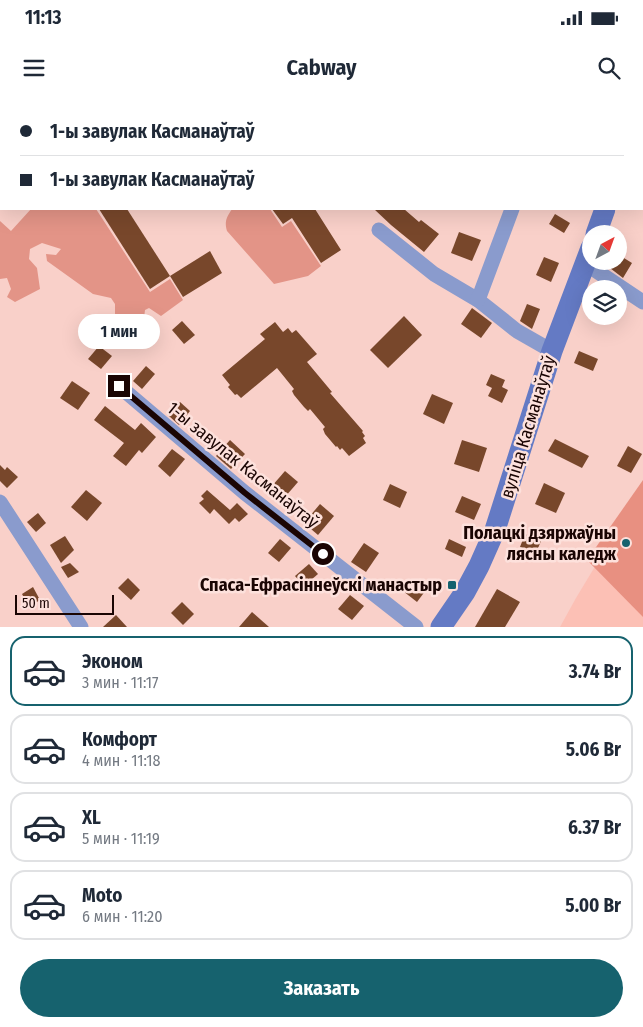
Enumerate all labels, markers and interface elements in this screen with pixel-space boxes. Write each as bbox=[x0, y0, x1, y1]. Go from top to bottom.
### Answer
text: 11:13 bbox=[25, 6, 61, 29]
icon: menu bbox=[20, 54, 48, 82]
text: Cabway bbox=[286, 54, 357, 81]
icon: search bbox=[595, 54, 623, 82]
text: 1-ы завулак Касманаўтаў bbox=[50, 120, 254, 143]
text: 1-ы завулак Касманаўтаў bbox=[50, 168, 254, 191]
north arrow bbox=[582, 225, 628, 270]
map controls bbox=[582, 225, 627, 325]
button: layers bbox=[582, 280, 627, 325]
callout: 1 мин bbox=[78, 314, 160, 348]
text: 1 мин bbox=[101, 322, 137, 341]
street label: вуліца Касманаўтаў bbox=[496, 353, 560, 501]
route end bbox=[108, 375, 130, 397]
street label: 1-ы завулак Касманаўтаў bbox=[163, 397, 323, 533]
place label: Полацкі дзяржаўны лясны каледж bbox=[463, 522, 617, 565]
marker: Полацкі дзяржаўны лясны каледж bbox=[620, 537, 632, 549]
route start bbox=[312, 543, 334, 565]
place label: Спаса-Ефрасіннеўскі манастыр bbox=[200, 574, 442, 596]
marker: Спаса-Ефрасіннеўскі манастыр bbox=[446, 579, 458, 591]
scale bar bbox=[15, 592, 114, 615]
text: 50 m bbox=[22, 595, 50, 612]
icon: car bbox=[22, 649, 67, 694]
text: Эконом bbox=[82, 650, 143, 673]
text: 3.74 Br bbox=[569, 660, 621, 683]
text: 3 мин · 11:17 bbox=[82, 673, 158, 692]
icon: car bbox=[22, 727, 67, 772]
text: Комфорт bbox=[82, 728, 157, 751]
text: 5.06 Br bbox=[566, 738, 621, 761]
text: 4 мин · 11:18 bbox=[82, 751, 161, 770]
icon: car bbox=[22, 805, 67, 850]
text: XL bbox=[82, 806, 101, 829]
text: 6.37 Br bbox=[568, 816, 621, 839]
text: 5 мин · 11:19 bbox=[82, 829, 160, 848]
icon: car bbox=[22, 883, 67, 928]
text: Moto bbox=[82, 884, 122, 907]
text: 5.00 Br bbox=[565, 894, 621, 917]
text: 6 мин · 11:20 bbox=[82, 907, 163, 926]
button: Заказать bbox=[20, 959, 623, 1017]

